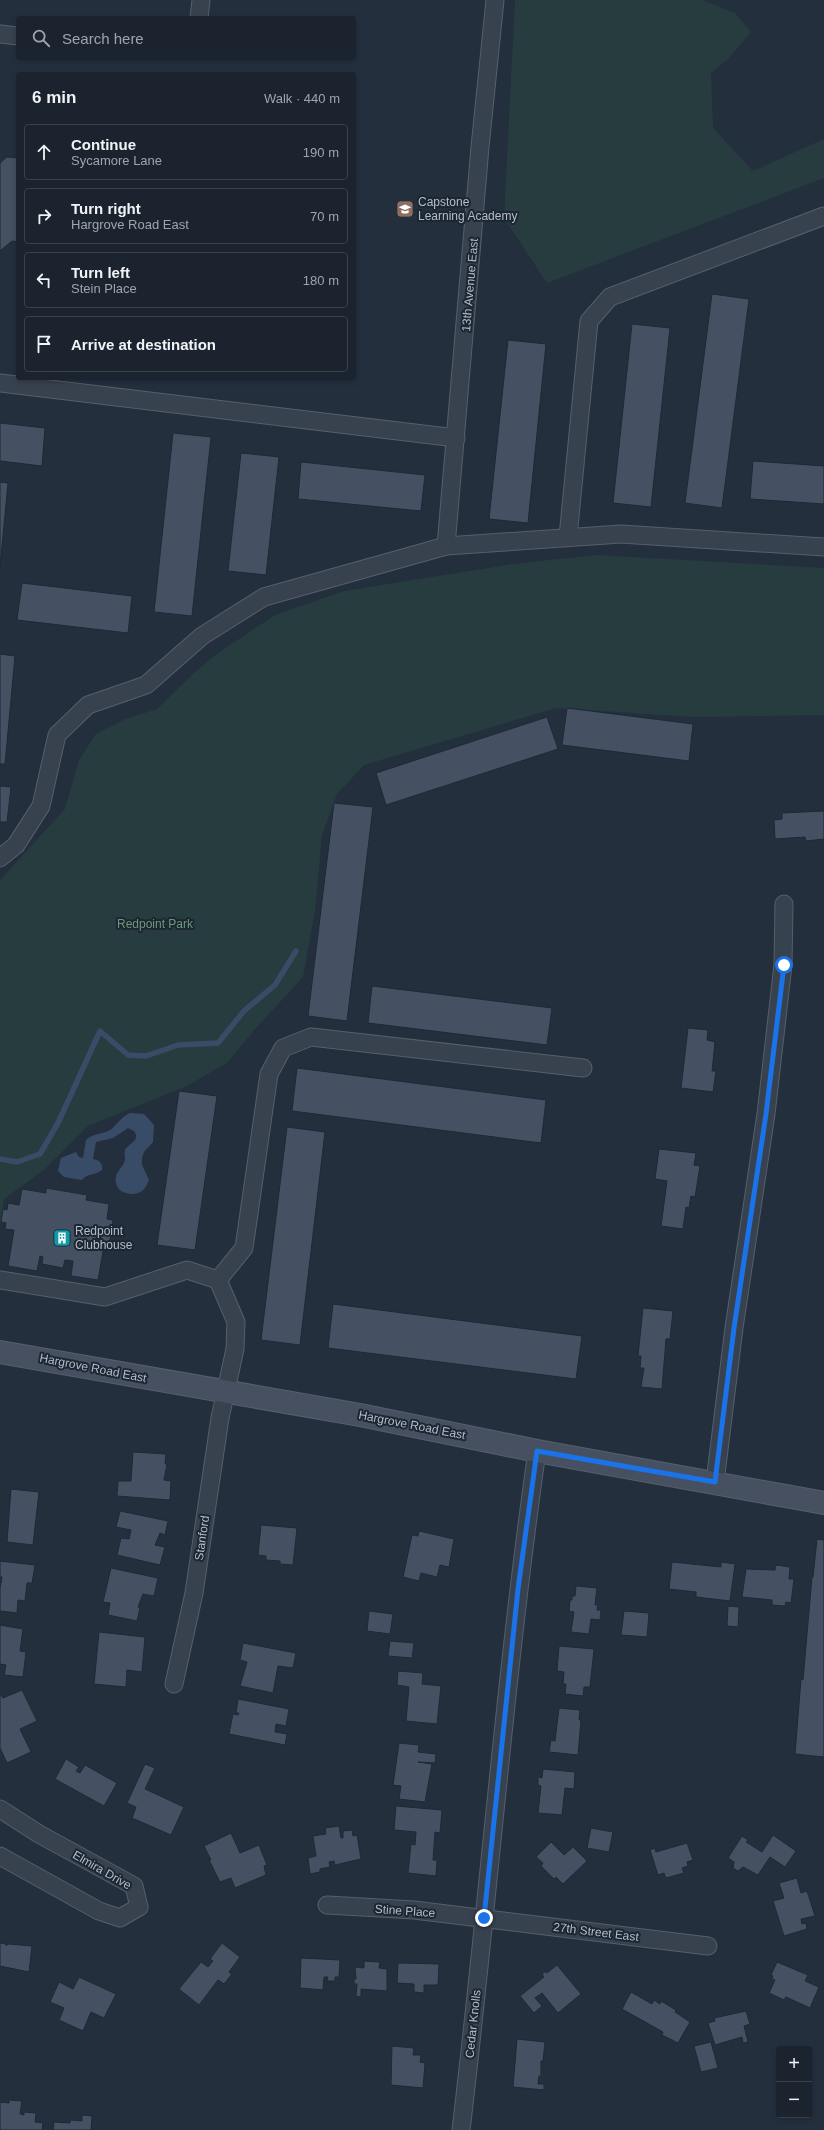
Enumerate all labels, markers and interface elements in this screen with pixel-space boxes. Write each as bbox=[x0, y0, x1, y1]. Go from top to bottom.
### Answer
search box bbox=[16, 16, 356, 60]
icon: search bbox=[30, 27, 52, 49]
text: Search here bbox=[62, 30, 144, 47]
text: 6 min bbox=[32, 88, 76, 107]
text: Walk · 440 m bbox=[264, 91, 340, 106]
text: Continue bbox=[71, 136, 136, 153]
icon: ahead bbox=[33, 141, 55, 163]
text: 190 m bbox=[303, 145, 339, 160]
text: Sycamore Lane bbox=[71, 153, 162, 168]
place label: Capstone Learning Academy bbox=[418, 195, 517, 223]
school or university icon: Capstone Learning Academy bbox=[395, 199, 415, 219]
text: Turn right bbox=[71, 200, 141, 217]
icon: right bbox=[33, 205, 55, 227]
text: 70 m bbox=[310, 209, 339, 224]
text: Hargrove Road East bbox=[71, 217, 189, 232]
street label: 13th Avenue East bbox=[459, 237, 481, 332]
text: Turn left bbox=[71, 264, 130, 281]
icon: left bbox=[33, 269, 55, 291]
text: 180 m bbox=[303, 273, 339, 288]
text: Stein Place bbox=[71, 281, 137, 296]
icon: arrive bbox=[33, 333, 55, 355]
text: Arrive at destination bbox=[71, 336, 216, 353]
park label: Redpoint Park bbox=[117, 917, 194, 931]
route start bbox=[775, 956, 793, 974]
place label: Redpoint Clubhouse bbox=[75, 1224, 133, 1252]
building icon: Redpoint Clubhouse bbox=[52, 1228, 72, 1248]
street label: Hargrove Road East bbox=[38, 1351, 148, 1385]
street label: Hargrove Road East bbox=[357, 1408, 467, 1442]
street label: Stanford bbox=[192, 1515, 212, 1561]
street label: Elmira Drive bbox=[70, 1848, 134, 1893]
street label: Stine Place bbox=[374, 1902, 436, 1920]
route end bbox=[475, 1909, 493, 1927]
street label: 27th Street East bbox=[552, 1920, 640, 1944]
street label: Cedar Knolls bbox=[462, 1989, 484, 2059]
map controls bbox=[776, 2046, 812, 2118]
button: + bbox=[776, 2046, 812, 2082]
button: − bbox=[776, 2082, 812, 2118]

